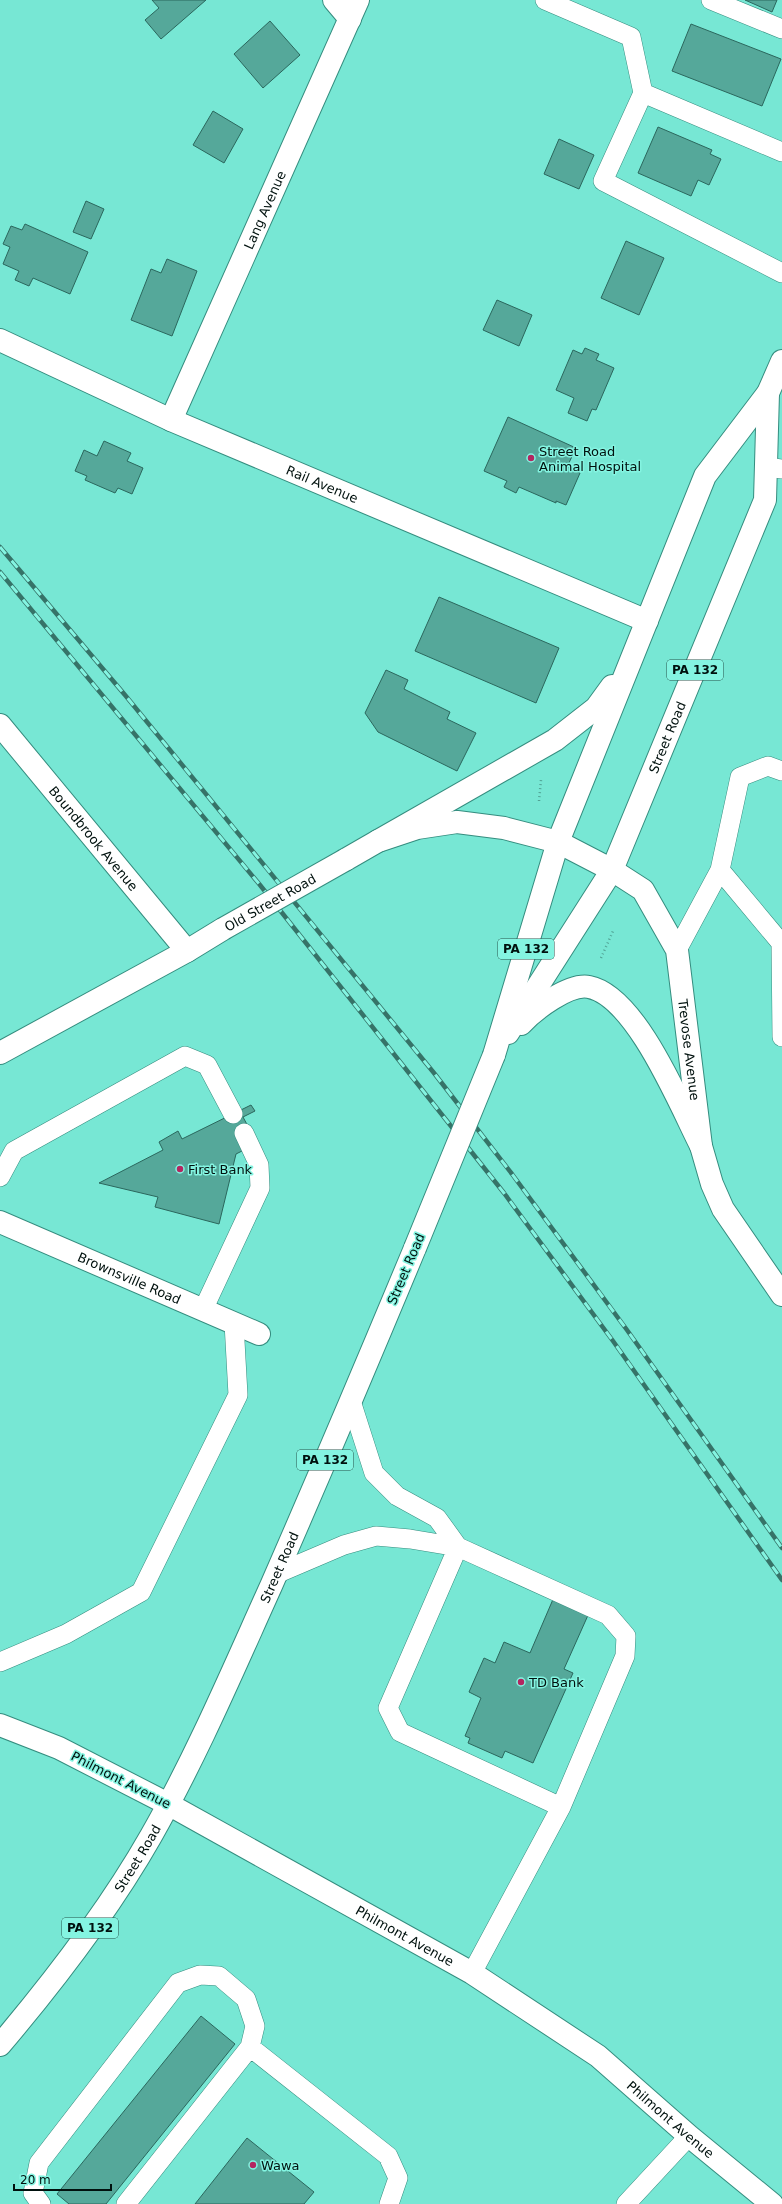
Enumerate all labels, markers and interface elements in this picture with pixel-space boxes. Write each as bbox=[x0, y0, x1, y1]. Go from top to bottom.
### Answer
street label: Lang Avenue bbox=[241, 168, 289, 251]
place label: Street Road Animal Hospital bbox=[539, 444, 641, 474]
marker: Street Road Animal Hospital bbox=[526, 453, 536, 463]
street label: Rail Avenue bbox=[284, 462, 360, 506]
road number: PA 132 bbox=[667, 660, 723, 680]
street label: Street Road bbox=[645, 699, 688, 775]
street label: Boundbrook Avenue bbox=[46, 783, 141, 893]
street label: Old Street Road bbox=[222, 871, 318, 934]
road number: PA 132 bbox=[498, 939, 554, 959]
street label: Trevose Avenue bbox=[675, 997, 703, 1101]
place label: First Bank bbox=[188, 1162, 253, 1177]
marker: First Bank bbox=[175, 1164, 185, 1174]
street label: Street Road bbox=[384, 1231, 428, 1307]
street label: Brownsville Road bbox=[75, 1249, 183, 1307]
road number: PA 132 bbox=[297, 1450, 353, 1470]
street label: Street Road bbox=[257, 1529, 301, 1605]
place label: TD Bank bbox=[528, 1675, 584, 1690]
marker: TD Bank bbox=[516, 1677, 526, 1687]
street label: Philmont Avenue bbox=[69, 1748, 173, 1812]
street label: Street Road bbox=[111, 1822, 163, 1895]
street label: Philmont Avenue bbox=[353, 1902, 457, 1969]
road number: PA 132 bbox=[62, 1918, 118, 1938]
street label: Philmont Avenue bbox=[624, 2078, 717, 2161]
place label: Wawa bbox=[261, 2158, 300, 2173]
marker: Wawa bbox=[248, 2160, 258, 2170]
scale bar bbox=[14, 2166, 111, 2192]
text: 20 m bbox=[20, 2173, 51, 2187]

